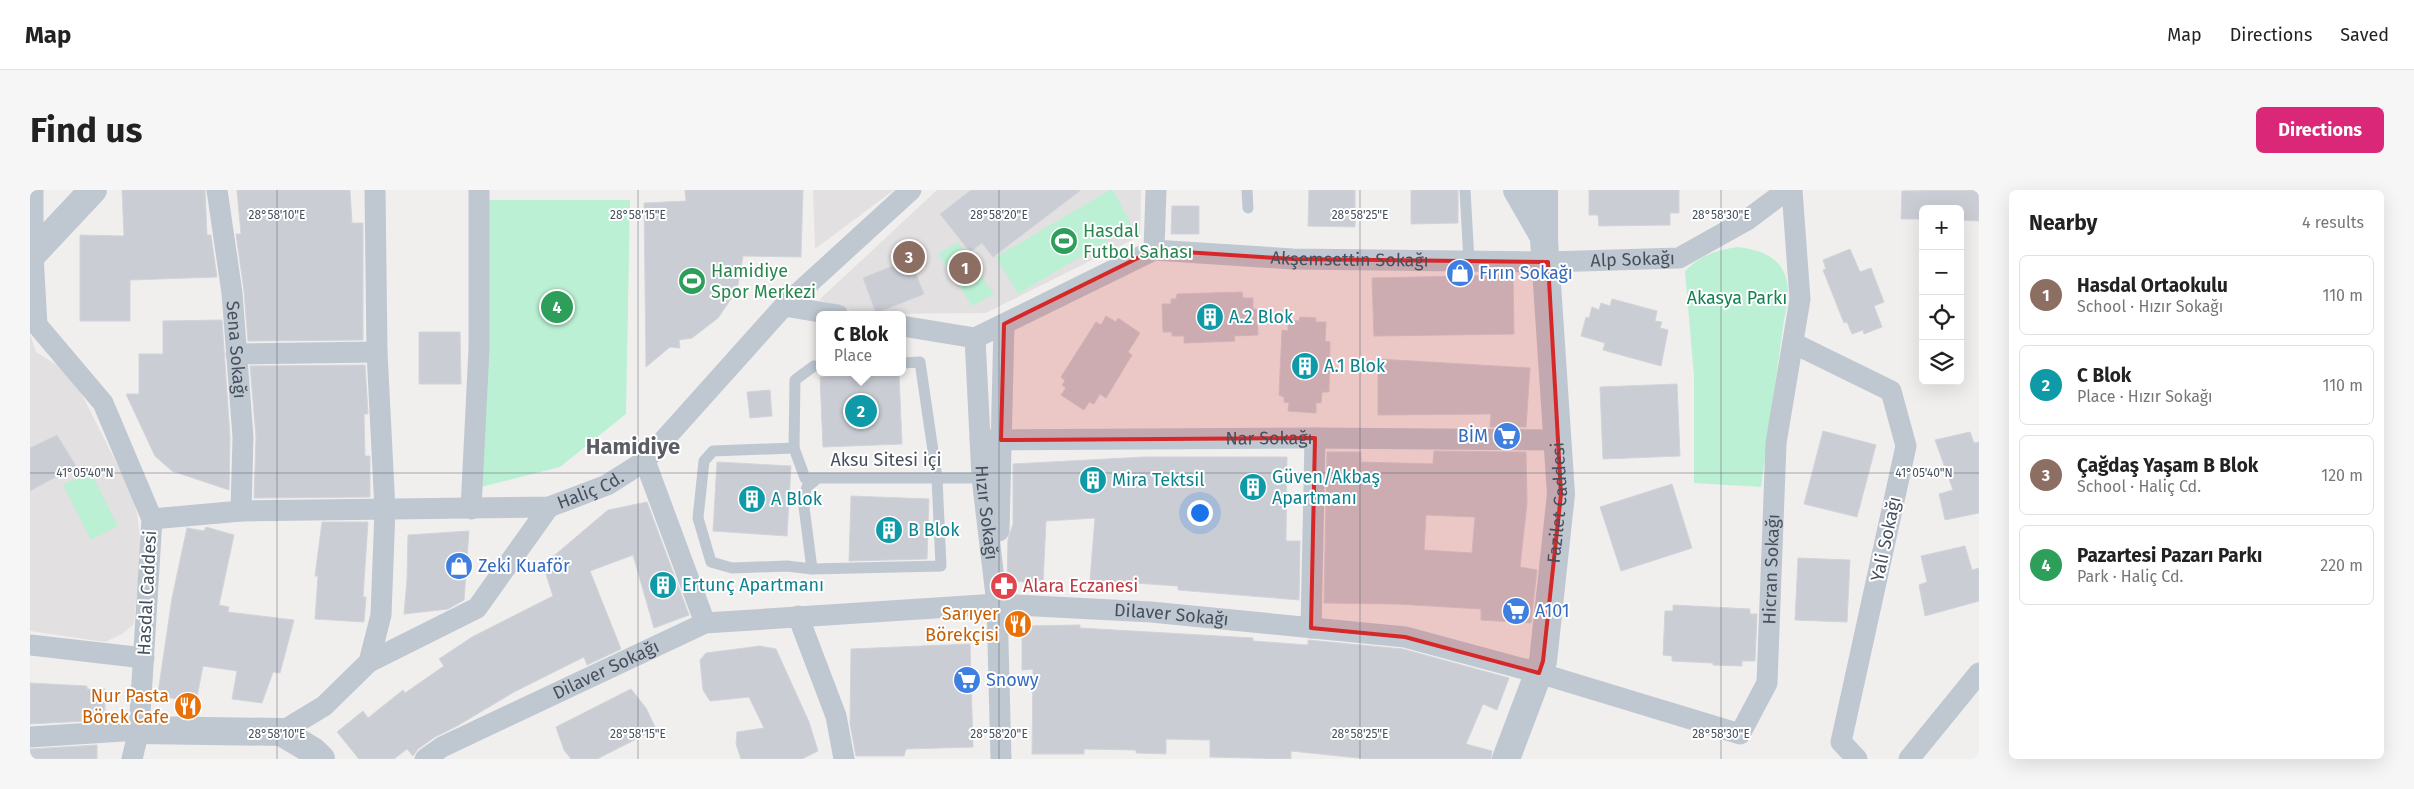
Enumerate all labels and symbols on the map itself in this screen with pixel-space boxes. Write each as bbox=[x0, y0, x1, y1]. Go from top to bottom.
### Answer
text: 28°58'10"E bbox=[249, 208, 305, 222]
text: 28°58'15"E bbox=[610, 208, 666, 222]
text: 28°58'20"E bbox=[970, 208, 1028, 222]
text: 28°58'25"E bbox=[1332, 208, 1388, 222]
text: 28°58'30"E bbox=[1692, 208, 1750, 222]
place label: Hasdal Futbol Sahası bbox=[1083, 220, 1193, 263]
sports icon: Hasdal Futbol Sahası bbox=[1049, 226, 1079, 256]
pin: 3 bbox=[893, 238, 925, 276]
street label: Akşemsettin Sokağı bbox=[1270, 247, 1429, 272]
street label: Alp Sokağı bbox=[1590, 247, 1675, 272]
pin: 1 bbox=[949, 249, 981, 287]
shop icon: Fırın Sokağı bbox=[1445, 258, 1475, 288]
place label: Hamidiye Spor Merkezi bbox=[711, 260, 816, 303]
place label: Fırın Sokağı bbox=[1479, 262, 1573, 284]
sports icon: Hamidiye Spor Merkezi bbox=[677, 266, 707, 296]
park label: Akasya Parkı bbox=[1687, 287, 1787, 309]
pin: 4 bbox=[541, 288, 573, 326]
street label: Sena Sokağı bbox=[222, 300, 251, 400]
building icon: A.2 Blok bbox=[1195, 302, 1225, 332]
place label: A.2 Blok bbox=[1229, 306, 1294, 328]
building icon: A.1 Blok bbox=[1290, 351, 1320, 381]
place label: A.1 Blok bbox=[1324, 355, 1386, 377]
pin: 2 bbox=[845, 392, 877, 430]
supermarket icon: BİM bbox=[1492, 421, 1522, 451]
place label: BİM bbox=[1458, 425, 1488, 447]
street label: Nar Sokağı bbox=[1225, 427, 1313, 450]
district label: Hamidiye bbox=[586, 433, 680, 460]
street label: Fazilet Caddesi bbox=[1543, 441, 1572, 564]
street label: Aksu Sitesi içi bbox=[830, 449, 942, 471]
street label: Hızır Sokağı bbox=[970, 465, 1003, 561]
building icon: Mira Tektsil bbox=[1078, 465, 1108, 495]
text: 41°05'40"N bbox=[56, 466, 114, 480]
street label: Haliç Cd. bbox=[554, 466, 628, 514]
place label: Güven/Akbaş Apartmanı bbox=[1272, 466, 1380, 509]
text: 41°05'40"N bbox=[1895, 466, 1953, 480]
place label: Mira Tektsil bbox=[1112, 469, 1205, 491]
building icon: Güven/Akbaş Apartmanı bbox=[1238, 472, 1268, 502]
building icon: A Blok bbox=[737, 484, 767, 514]
place label: A Blok bbox=[771, 488, 823, 510]
street label: Yali Sokağı bbox=[1866, 494, 1906, 584]
your location bbox=[1187, 500, 1213, 526]
street label: Hicran Sokağı bbox=[1758, 513, 1784, 625]
building icon: B Blok bbox=[874, 515, 904, 545]
place label: B Blok bbox=[908, 519, 960, 541]
street label: Hasdal Caddesi bbox=[133, 530, 161, 656]
shop icon: Zeki Kuaför bbox=[444, 551, 474, 581]
place label: Zeki Kuaför bbox=[478, 555, 570, 577]
building icon: Ertunç Apartmanı bbox=[648, 570, 678, 600]
pharmacy icon: Alara Eczanesi bbox=[989, 571, 1019, 601]
place label: Ertunç Apartmanı bbox=[682, 574, 824, 596]
place label: Alara Eczanesi bbox=[1023, 575, 1138, 597]
supermarket icon: A101 bbox=[1501, 596, 1531, 626]
street label: Dilaver Sokağı bbox=[1114, 599, 1230, 631]
place label: A101 bbox=[1535, 600, 1570, 622]
place label: Sarıyer Börekçisi bbox=[925, 603, 999, 646]
restaurant icon: Sarıyer Börekçisi bbox=[1003, 609, 1033, 639]
street label: Dilaver Sokağı bbox=[549, 635, 663, 704]
supermarket icon: Snowy bbox=[952, 665, 982, 695]
place label: Snowy bbox=[986, 669, 1039, 691]
place label: Nur Pasta Börek Cafe bbox=[82, 685, 169, 728]
restaurant icon: Nur Pasta Börek Cafe bbox=[173, 691, 203, 721]
text: 28°58'10"E bbox=[249, 727, 305, 741]
text: 28°58'15"E bbox=[610, 727, 666, 741]
text: 28°58'20"E bbox=[970, 727, 1028, 741]
text: 28°58'25"E bbox=[1332, 727, 1388, 741]
text: 28°58'30"E bbox=[1692, 727, 1750, 741]

